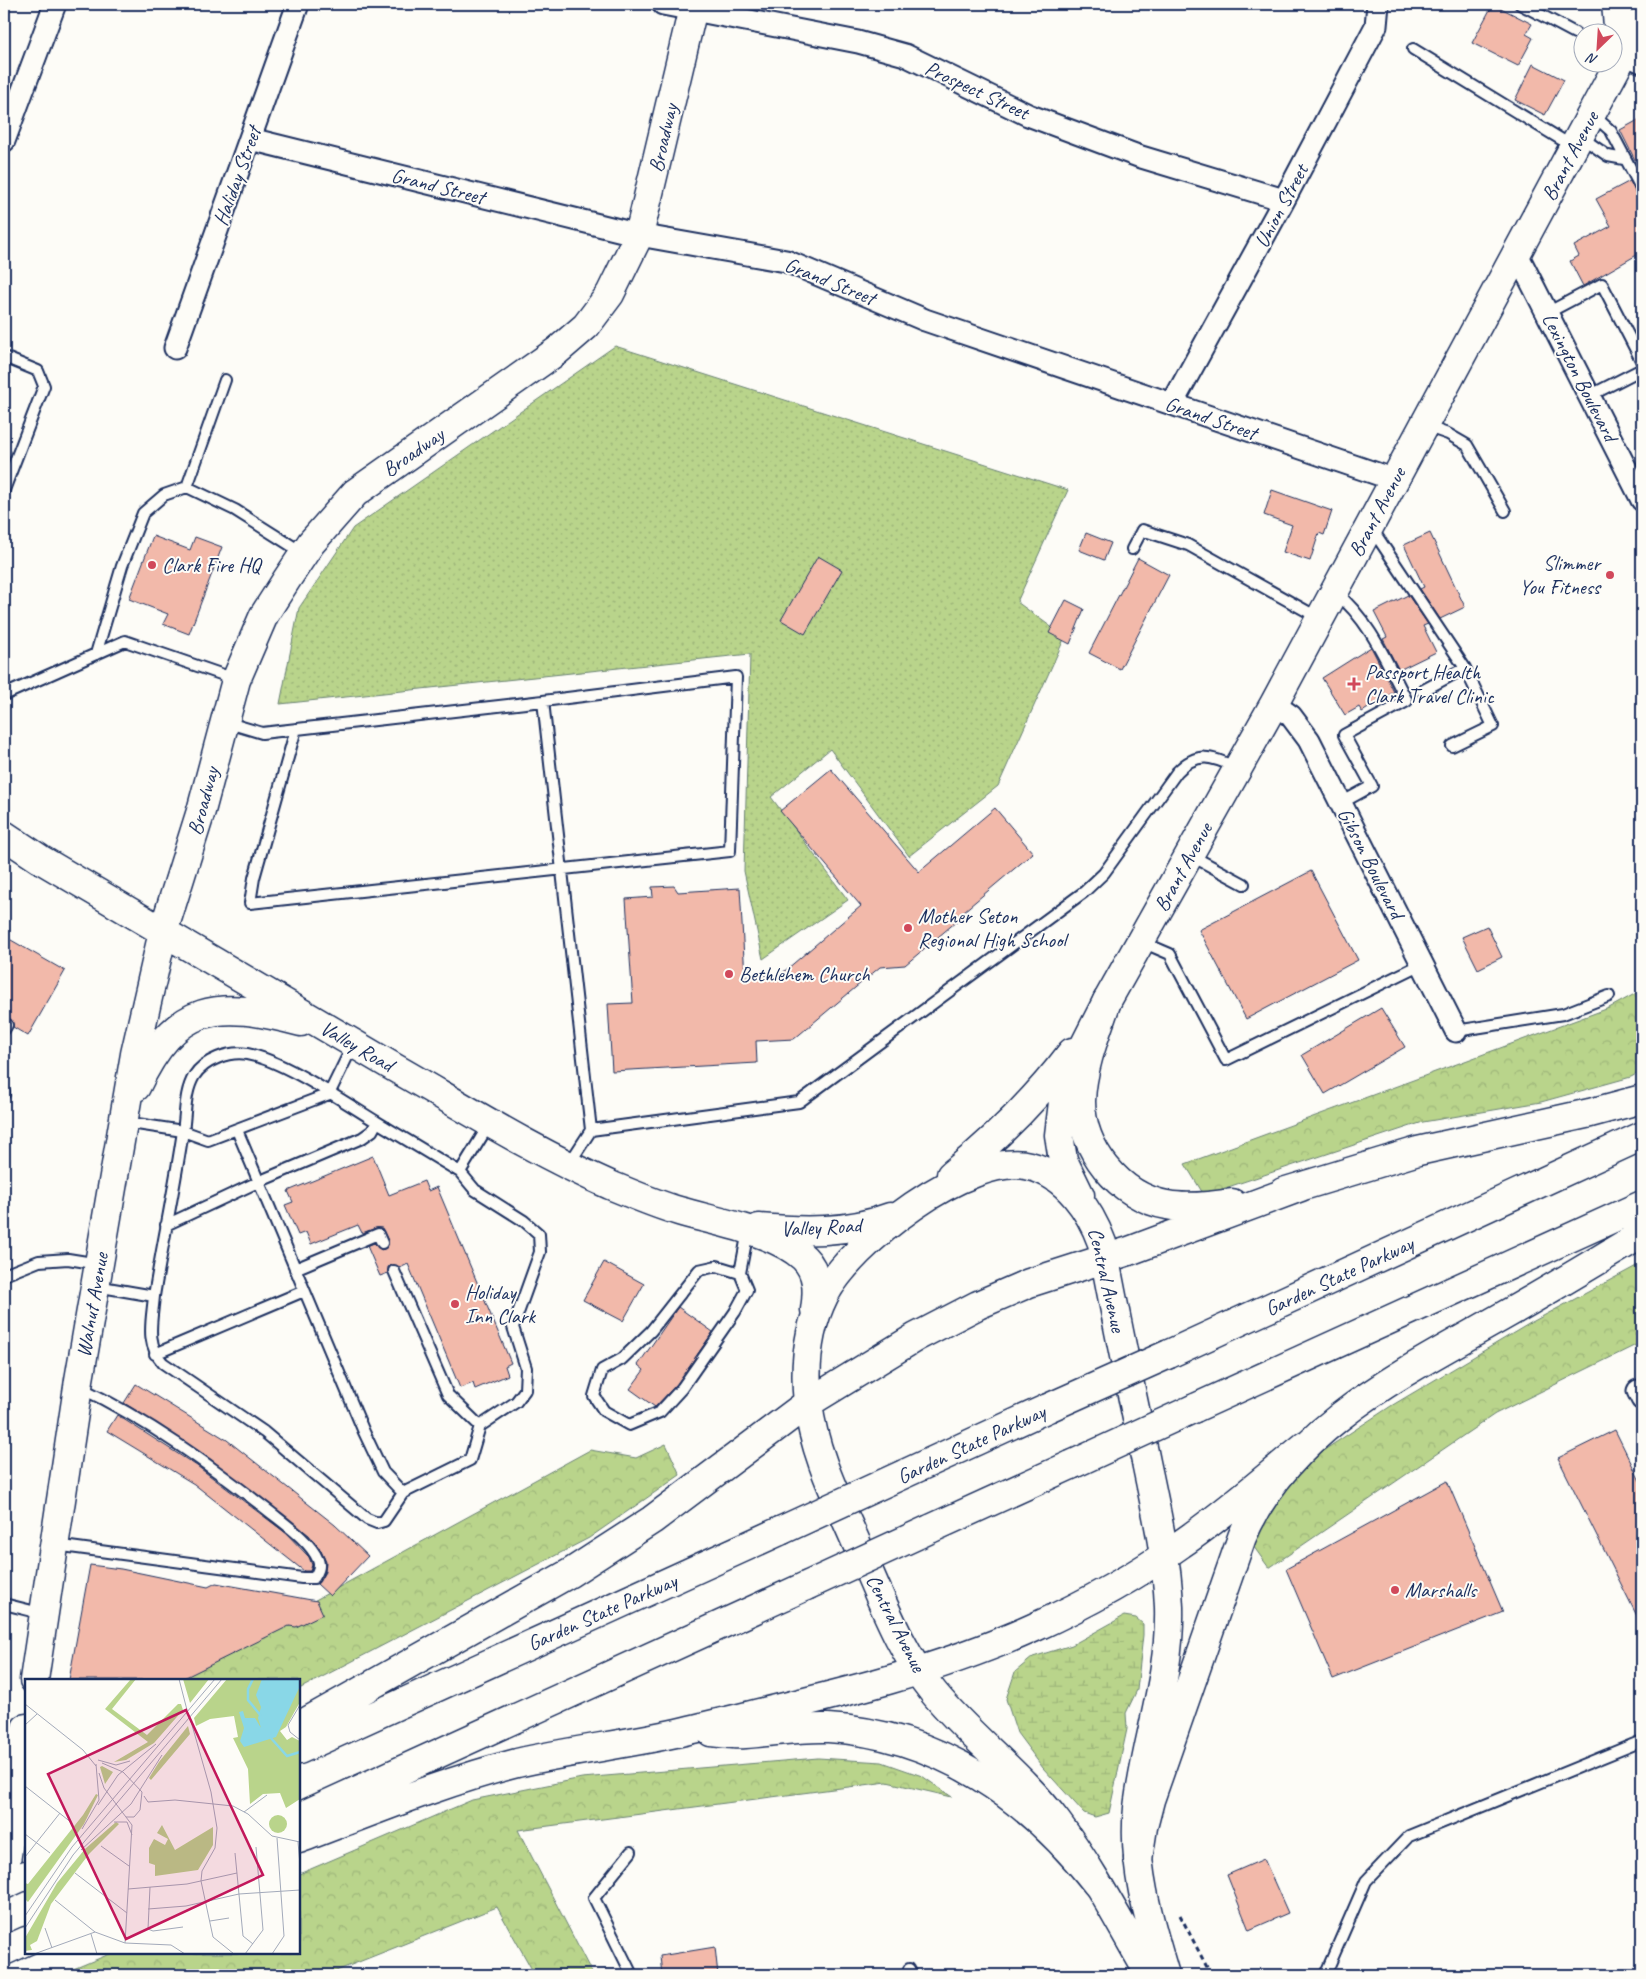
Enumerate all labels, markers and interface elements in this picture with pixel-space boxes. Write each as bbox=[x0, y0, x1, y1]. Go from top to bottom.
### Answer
north arrow bbox=[1574, 22, 1624, 72]
text: N bbox=[1583, 49, 1600, 69]
street label: Prospect Street bbox=[921, 55, 1035, 126]
street label: Broadway bbox=[643, 100, 684, 175]
street label: Brant Avenue bbox=[1536, 105, 1605, 205]
street label: Haliday Street bbox=[207, 120, 268, 229]
street label: Union Street bbox=[1248, 158, 1315, 252]
street label: Grand Street bbox=[389, 162, 490, 211]
street label: Grand Street bbox=[781, 251, 882, 312]
street label: Lexington Boulevard bbox=[1536, 308, 1625, 448]
street label: Grand Street bbox=[1162, 390, 1263, 447]
street label: Broadway bbox=[377, 420, 450, 482]
street label: Brant Avenue bbox=[1343, 461, 1412, 561]
place label: Slimmer You Fitness bbox=[1519, 550, 1602, 600]
place label: Clark Fire HQ bbox=[162, 552, 263, 578]
marker: Clark Fire HQ bbox=[146, 559, 158, 571]
marker: Slimmer You Fitness bbox=[1604, 569, 1616, 581]
place label: Passport Health Clark Travel Clinic bbox=[1365, 659, 1495, 709]
marker: Passport Health Clark Travel Clinic bbox=[1347, 677, 1361, 691]
street label: Broadway bbox=[181, 762, 225, 838]
street label: Gibson Boulevard bbox=[1332, 803, 1412, 926]
street label: Brant Avenue bbox=[1148, 816, 1219, 916]
place label: Mother Seton Regional High School bbox=[918, 903, 1069, 953]
marker: Mother Seton Regional High School bbox=[902, 922, 914, 934]
place label: Bethlehem Church bbox=[739, 961, 870, 987]
marker: Bethlehem Church bbox=[723, 968, 735, 980]
street label: Valley Road bbox=[316, 1015, 402, 1079]
street label: Valley Road bbox=[780, 1212, 866, 1242]
street label: Central Avenue bbox=[1082, 1225, 1132, 1336]
street label: Garden State Parkway bbox=[1261, 1230, 1419, 1322]
street label: Walnut Avenue bbox=[70, 1250, 114, 1359]
place label: Holiday Inn Clark bbox=[465, 1279, 536, 1329]
marker: Holiday Inn Clark bbox=[449, 1298, 461, 1310]
street label: Garden State Parkway bbox=[893, 1398, 1051, 1490]
street label: Garden State Parkway bbox=[523, 1567, 682, 1657]
street label: Central Avenue bbox=[860, 1570, 932, 1677]
place label: Marshalls bbox=[1405, 1577, 1478, 1603]
marker: Marshalls bbox=[1389, 1584, 1401, 1596]
inset map bbox=[25, 1679, 300, 1954]

